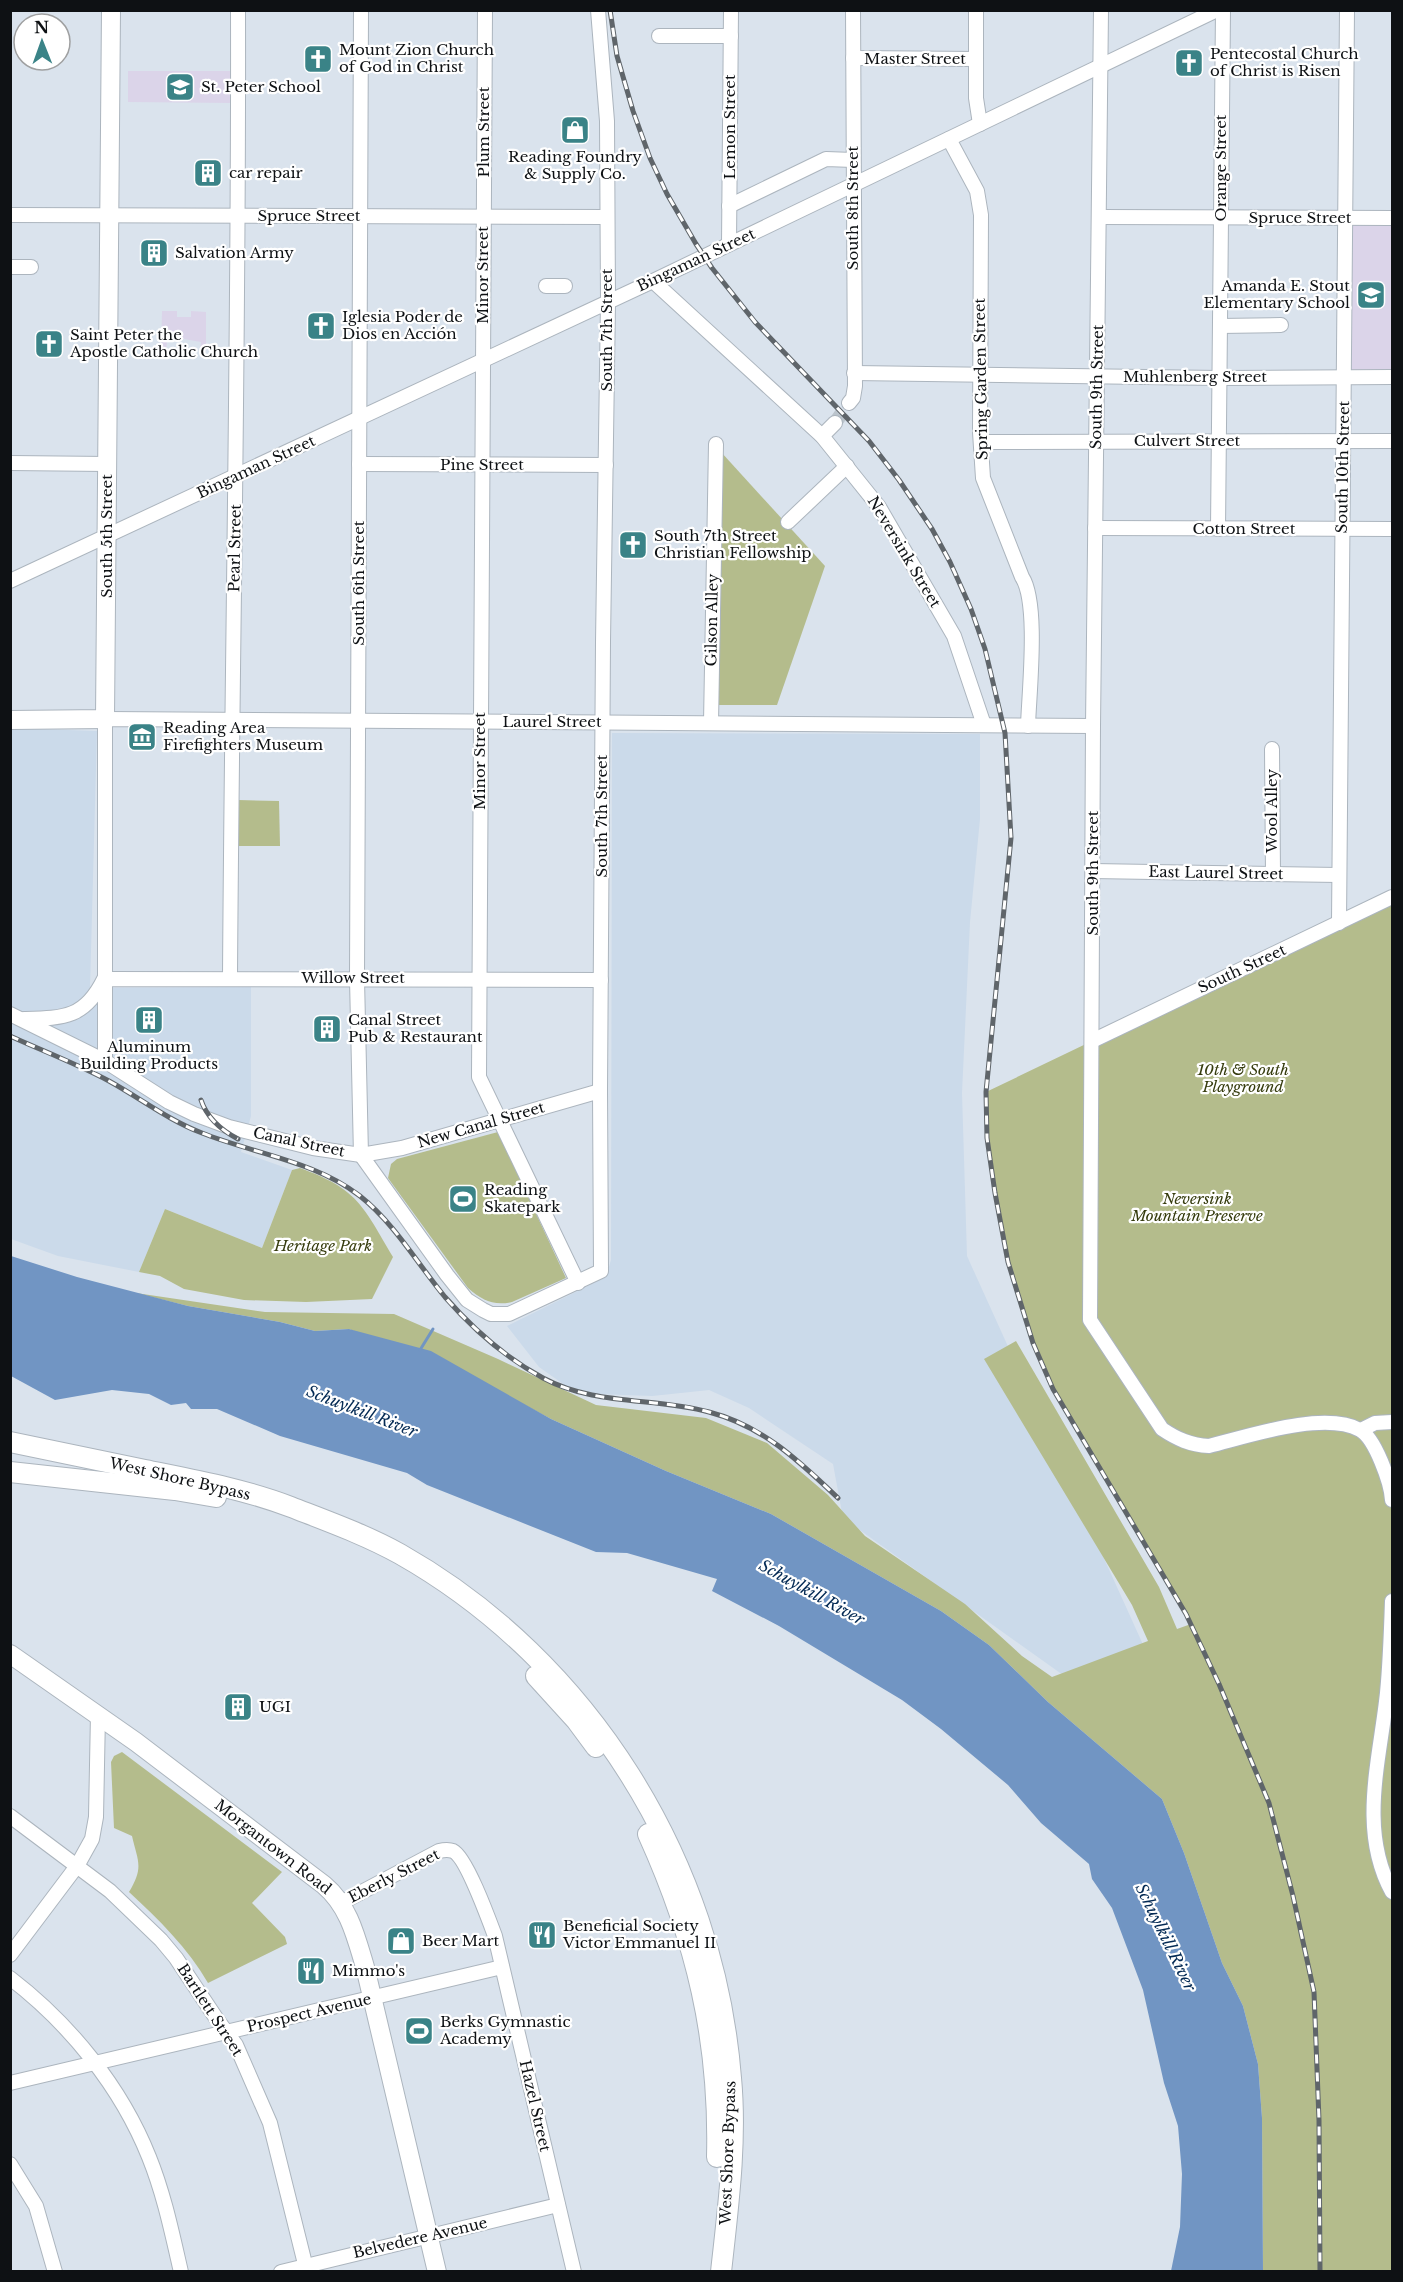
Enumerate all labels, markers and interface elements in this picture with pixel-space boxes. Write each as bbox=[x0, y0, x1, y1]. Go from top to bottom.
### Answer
north arrow bbox=[12, 12, 72, 72]
text: N bbox=[34, 17, 49, 37]
place label: Mount Zion Church of God in Christ bbox=[339, 40, 494, 76]
church icon: Mount Zion Church of God in Christ bbox=[302, 43, 334, 75]
place label: Pentecostal Church of Christ is Risen bbox=[1210, 44, 1359, 80]
church icon: Pentecostal Church of Christ is Risen bbox=[1173, 47, 1205, 79]
street label: Master Street bbox=[864, 49, 966, 68]
school or university icon: St. Peter School bbox=[164, 71, 196, 103]
street label: Lemon Street bbox=[720, 74, 739, 180]
place label: St. Peter School bbox=[201, 77, 321, 96]
street label: Plum Street bbox=[474, 86, 493, 177]
shop icon: Reading Foundry & Supply Co. bbox=[559, 114, 591, 146]
street label: Orange Street bbox=[1211, 114, 1230, 221]
street label: South 8th Street bbox=[843, 146, 862, 270]
place label: Reading Foundry & Supply Co. bbox=[508, 147, 642, 183]
building icon: car repair bbox=[192, 157, 224, 189]
place label: car repair bbox=[229, 163, 304, 182]
street label: Spruce Street bbox=[257, 206, 361, 225]
street label: Spruce Street bbox=[1248, 208, 1352, 227]
street label: Bingaman Street bbox=[634, 224, 758, 295]
street label: Minor Street bbox=[473, 226, 492, 324]
building icon: Salvation Army bbox=[138, 237, 170, 269]
place label: Salvation Army bbox=[175, 243, 294, 262]
street label: South 7th Street bbox=[597, 268, 616, 391]
place label: Amanda E. Stout Elementary School bbox=[1204, 276, 1350, 312]
school or university icon: Amanda E. Stout Elementary School bbox=[1355, 279, 1387, 311]
street label: Spring Garden Street bbox=[970, 297, 991, 460]
place label: Iglesia Poder de Dios en Acción bbox=[342, 307, 463, 343]
church icon: Iglesia Poder de Dios en Acción bbox=[305, 310, 337, 342]
street label: South 9th Street bbox=[1086, 324, 1107, 450]
place label: Saint Peter the Apostle Catholic Church bbox=[69, 325, 258, 361]
church icon: Saint Peter the Apostle Catholic Church bbox=[33, 328, 65, 360]
street label: Muhlenberg Street bbox=[1123, 367, 1267, 386]
street label: South 10th Street bbox=[1332, 400, 1353, 533]
street label: Bingaman Street bbox=[194, 431, 318, 502]
street label: Culvert Street bbox=[1134, 431, 1241, 450]
street label: Pine Street bbox=[440, 455, 524, 474]
street label: South 5th Street bbox=[97, 474, 116, 598]
street label: Neversink Street bbox=[864, 493, 945, 611]
street label: Pearl Street bbox=[224, 503, 245, 592]
street label: Cotton Street bbox=[1193, 519, 1296, 538]
street label: South 6th Street bbox=[349, 520, 368, 645]
place label: South 7th Street Christian Fellowship bbox=[654, 526, 812, 562]
church icon: South 7th Street Christian Fellowship bbox=[617, 529, 649, 561]
street label: Gilson Alley bbox=[701, 573, 722, 667]
street label: Minor Street bbox=[470, 712, 489, 810]
street label: Laurel Street bbox=[502, 712, 602, 731]
place label: Reading Area Firefighters Museum bbox=[163, 718, 323, 754]
museum icon: Reading Area Firefighters Museum bbox=[126, 721, 158, 753]
street label: South 7th Street bbox=[592, 754, 611, 877]
street label: Wool Alley bbox=[1262, 769, 1281, 854]
street label: South 9th Street bbox=[1083, 810, 1102, 935]
street label: East Laurel Street bbox=[1148, 862, 1284, 883]
street label: South Street bbox=[1195, 940, 1289, 997]
street label: Willow Street bbox=[300, 968, 405, 987]
building icon: Aluminum Building Products bbox=[133, 1004, 165, 1036]
place label: Canal Street Pub & Restaurant bbox=[348, 1010, 483, 1046]
building icon: Canal Street Pub & Restaurant bbox=[311, 1013, 343, 1045]
place label: Aluminum Building Products bbox=[80, 1037, 218, 1073]
park label: 10th & South Playground bbox=[1196, 1060, 1289, 1096]
street label: New Canal Street bbox=[415, 1097, 547, 1152]
street label: Canal Street bbox=[251, 1123, 347, 1161]
place label: Reading Skatepark bbox=[484, 1180, 561, 1216]
sports icon: Reading Skatepark bbox=[447, 1183, 479, 1215]
park label: Neversink Mountain Preserve bbox=[1130, 1189, 1263, 1225]
park label: Heritage Park bbox=[273, 1236, 372, 1255]
water label: Schuylkill River bbox=[304, 1381, 421, 1442]
street label: West Shore Bypass bbox=[107, 1453, 253, 1504]
water label: Schuylkill River bbox=[756, 1555, 869, 1629]
building icon: UGI bbox=[222, 1691, 254, 1723]
place label: UGI bbox=[259, 1697, 291, 1716]
street label: Morgantown Road bbox=[211, 1795, 336, 1898]
street label: Eberly Street bbox=[345, 1844, 443, 1907]
water label: Schuylkill River bbox=[1131, 1880, 1201, 1995]
place label: Beneficial Society Victor Emmanuel II bbox=[562, 1916, 716, 1952]
restaurant icon: Beneficial Society Victor Emmanuel II bbox=[526, 1919, 558, 1951]
shop icon: Beer Mart bbox=[385, 1925, 417, 1957]
place label: Beer Mart bbox=[422, 1931, 500, 1950]
restaurant icon: Mimmo's bbox=[295, 1955, 327, 1987]
street label: Bartlett Street bbox=[173, 1960, 248, 2060]
place label: Mimmo's bbox=[332, 1961, 405, 1980]
street label: Prospect Avenue bbox=[245, 1989, 373, 2036]
place label: Berks Gymnastic Academy bbox=[439, 2012, 570, 2048]
sports icon: Berks Gymnastic Academy bbox=[403, 2015, 435, 2047]
street label: Hazel Street bbox=[516, 2058, 555, 2154]
street label: West Shore Bypass bbox=[715, 2080, 740, 2226]
street label: Belvedere Avenue bbox=[351, 2213, 489, 2262]

